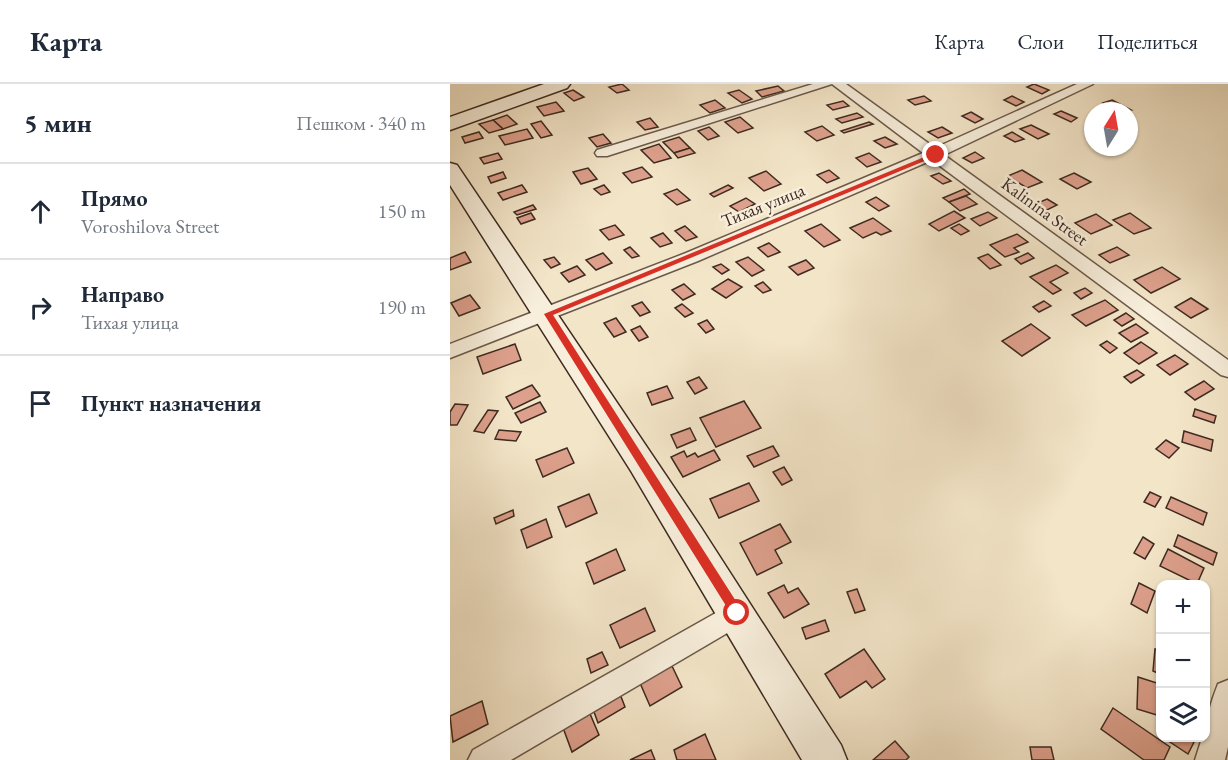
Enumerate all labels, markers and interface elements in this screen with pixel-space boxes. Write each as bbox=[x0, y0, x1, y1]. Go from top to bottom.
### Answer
text: Карта bbox=[30, 23, 102, 59]
text: Карта bbox=[934, 28, 984, 55]
text: Слои bbox=[1017, 28, 1064, 55]
text: Поделиться bbox=[1097, 28, 1198, 55]
north arrow bbox=[1084, 102, 1138, 156]
text: 5 мин bbox=[24, 106, 92, 140]
text: Пешком · 340 m bbox=[296, 110, 426, 136]
route end bbox=[922, 141, 948, 167]
street label: Kalinina Street bbox=[997, 172, 1093, 250]
street label: Тихая улица bbox=[718, 178, 809, 232]
text: Прямо bbox=[81, 184, 148, 213]
icon: ahead bbox=[24, 195, 57, 228]
text: 150 m bbox=[378, 198, 426, 224]
text: Voroshilova Street bbox=[81, 213, 219, 239]
text: Направо bbox=[81, 280, 164, 309]
icon: right bbox=[24, 291, 57, 324]
text: 190 m bbox=[378, 294, 426, 320]
text: Тихая улица bbox=[81, 309, 179, 335]
icon: arrive bbox=[24, 387, 57, 420]
text: Пункт назначения bbox=[81, 389, 261, 418]
map controls bbox=[1156, 580, 1210, 742]
button: + bbox=[1156, 580, 1210, 634]
route start bbox=[723, 599, 749, 625]
button: − bbox=[1156, 634, 1210, 688]
button: layers bbox=[1156, 688, 1210, 742]

